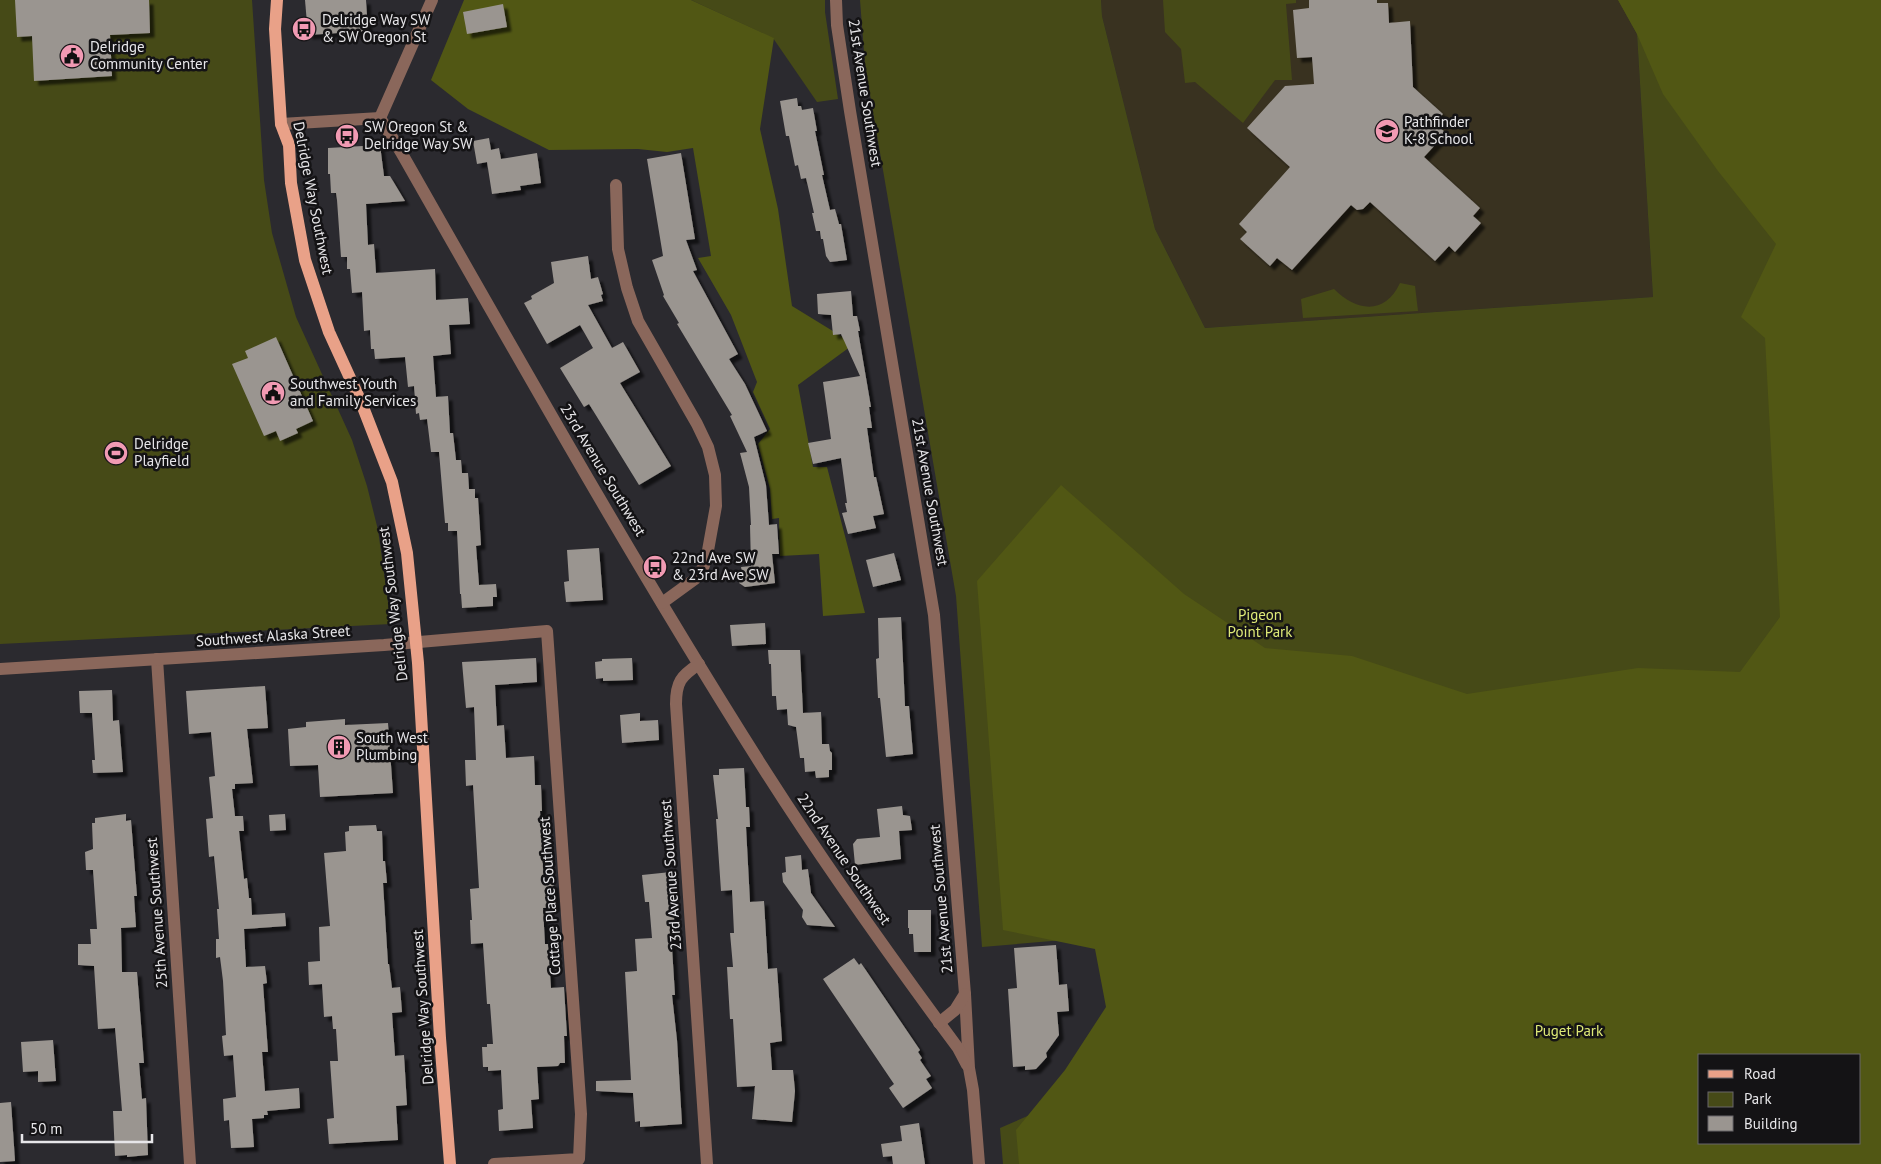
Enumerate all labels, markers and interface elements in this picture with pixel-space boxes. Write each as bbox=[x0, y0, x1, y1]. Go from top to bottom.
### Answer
place label: Delridge Way SW & SW Oregon St bbox=[322, 10, 431, 46]
bus stop icon: Delridge Way SW & SW Oregon St bbox=[291, 16, 317, 42]
street label: 21st Avenue Southwest bbox=[844, 18, 887, 168]
place label: Delridge Community Center bbox=[90, 37, 208, 73]
public building icon: Delridge Community Center bbox=[59, 43, 85, 69]
place label: Pathfinder K-8 School bbox=[1404, 112, 1474, 148]
place label: SW Oregon St & Delridge Way SW bbox=[364, 117, 473, 153]
school or university icon: Pathfinder K-8 School bbox=[1374, 118, 1400, 144]
street label: Delridge Way Southwest bbox=[289, 120, 338, 276]
bus stop icon: SW Oregon St & Delridge Way SW bbox=[334, 123, 360, 149]
place label: Southwest Youth and Family Services bbox=[290, 374, 416, 410]
public building icon: Southwest Youth and Family Services bbox=[260, 380, 286, 406]
street label: 23rd Avenue Southwest bbox=[556, 400, 650, 539]
street label: 21st Avenue Southwest bbox=[908, 417, 953, 567]
place label: Delridge Playfield bbox=[134, 434, 189, 470]
sports icon: Delridge Playfield bbox=[103, 440, 129, 466]
street label: Delridge Way Southwest bbox=[374, 526, 411, 682]
place label: 22nd Ave SW & 23rd Ave SW bbox=[672, 548, 769, 584]
bus stop icon: 22nd Ave SW & 23rd Ave SW bbox=[642, 554, 668, 580]
park label: Pigeon Point Park bbox=[1228, 605, 1293, 641]
street label: Southwest Alaska Street bbox=[195, 621, 351, 650]
place label: South West Plumbing bbox=[356, 728, 428, 764]
building icon: South West Plumbing bbox=[326, 734, 352, 760]
street label: 22nd Avenue Southwest bbox=[793, 789, 895, 928]
street label: 23rd Avenue Southwest bbox=[656, 799, 685, 951]
street label: Cottage Place Southwest bbox=[534, 816, 565, 976]
street label: 21st Avenue Southwest bbox=[925, 824, 956, 974]
street label: 25th Avenue Southwest bbox=[142, 837, 171, 989]
street label: Delridge Way Southwest bbox=[408, 929, 437, 1085]
park label: Puget Park bbox=[1535, 1021, 1604, 1040]
legend bbox=[1698, 1054, 1861, 1144]
text: Road bbox=[1744, 1064, 1776, 1083]
text: Park bbox=[1744, 1089, 1772, 1108]
scale bar bbox=[22, 1112, 152, 1144]
text: Building bbox=[1744, 1114, 1798, 1133]
text: 50 m bbox=[30, 1119, 63, 1138]

